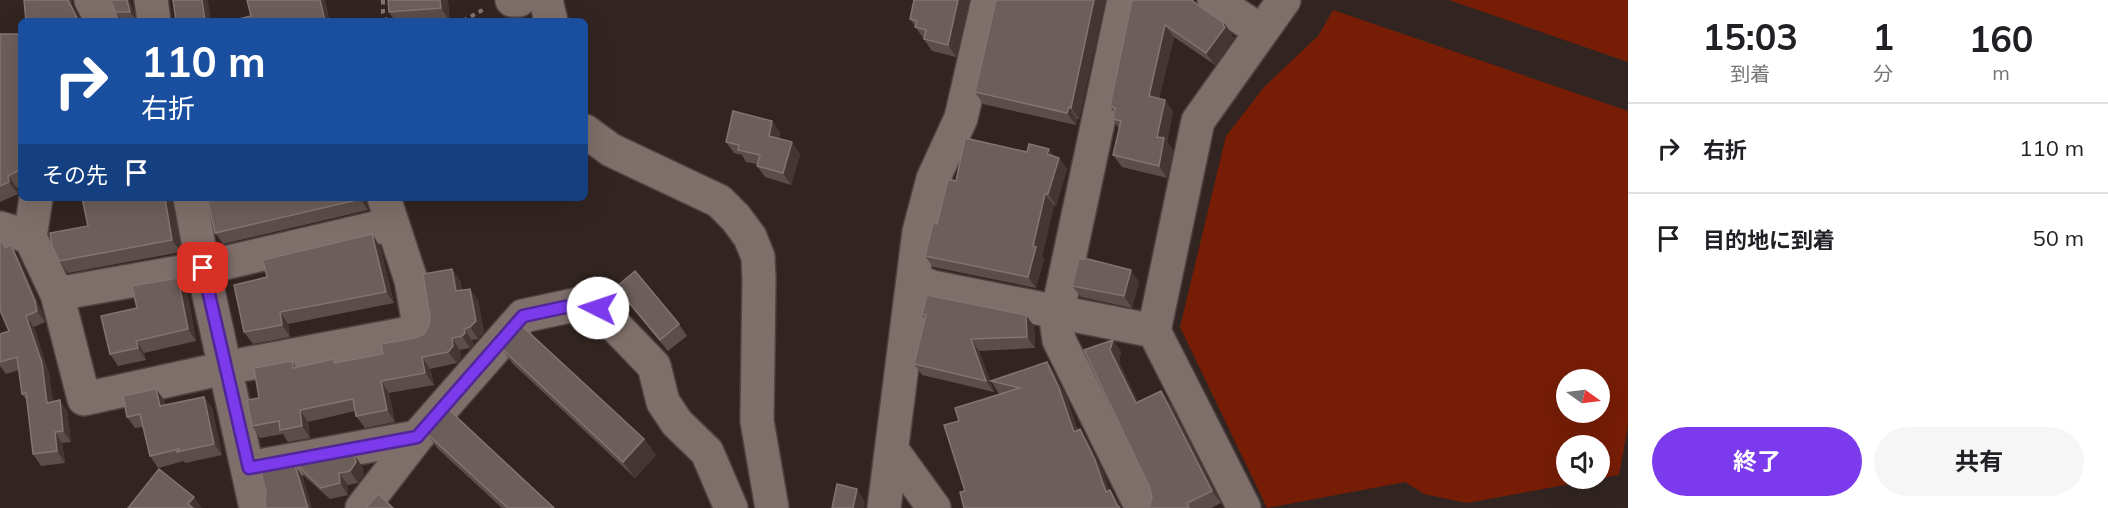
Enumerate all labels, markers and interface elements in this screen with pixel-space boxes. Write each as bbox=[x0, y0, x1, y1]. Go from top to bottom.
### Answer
text: 15:03 bbox=[1703, 14, 1798, 59]
text: 1 bbox=[1872, 14, 1894, 59]
text: 160 bbox=[1969, 16, 2033, 61]
text: 110 m bbox=[141, 35, 266, 88]
icon: right bbox=[42, 42, 120, 120]
text: m bbox=[1992, 60, 2010, 85]
text: 到着 bbox=[1730, 61, 1770, 86]
text: 分 bbox=[1873, 61, 1893, 86]
text: 右折 bbox=[141, 91, 195, 125]
icon: right bbox=[1652, 132, 1685, 165]
text: 110 m bbox=[2019, 134, 2084, 162]
text: 右折 bbox=[1703, 136, 1747, 164]
icon: arrive bbox=[120, 156, 153, 189]
text: その先 bbox=[42, 161, 108, 189]
icon: arrive bbox=[1652, 222, 1685, 255]
text: 50 m bbox=[2033, 224, 2084, 252]
text: 目的地に到着 bbox=[1703, 226, 1835, 254]
pin bbox=[177, 242, 228, 293]
icon: arrive bbox=[186, 251, 219, 284]
position arrow bbox=[566, 276, 630, 340]
north arrow bbox=[1556, 369, 1610, 423]
map controls bbox=[1556, 369, 1610, 489]
button: 終了 bbox=[1652, 427, 1862, 496]
button: 共有 bbox=[1874, 427, 2084, 496]
button: sound bbox=[1556, 435, 1610, 489]

